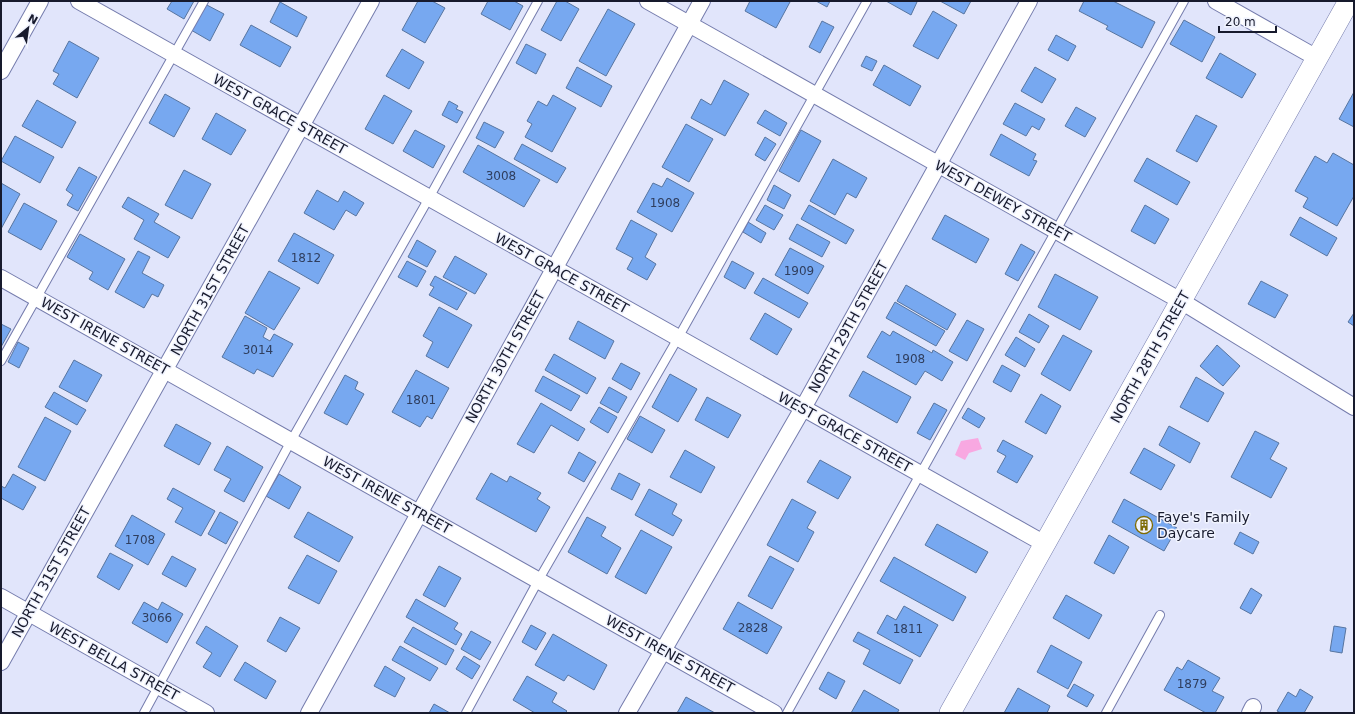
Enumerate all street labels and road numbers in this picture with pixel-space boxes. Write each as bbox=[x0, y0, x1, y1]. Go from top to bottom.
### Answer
street label: WEST GRACE STREET bbox=[210, 71, 350, 158]
street label: WEST DEWEY STREET bbox=[932, 157, 1074, 245]
street label: NORTH 31ST STREET bbox=[167, 222, 253, 358]
street label: WEST GRACE STREET bbox=[492, 230, 632, 317]
street label: NORTH 29TH STREET bbox=[805, 258, 891, 396]
street label: NORTH 30TH STREET bbox=[462, 288, 548, 426]
street label: NORTH 28TH STREET bbox=[1107, 288, 1193, 426]
street label: WEST IRENE STREET bbox=[38, 294, 172, 378]
street label: WEST GRACE STREET bbox=[775, 389, 915, 476]
street label: WEST IRENE STREET bbox=[320, 453, 454, 537]
street label: NORTH 31ST STREET bbox=[8, 504, 94, 640]
street label: WEST IRENE STREET bbox=[603, 612, 737, 696]
street label: WEST BELLA STREET bbox=[46, 619, 182, 704]

